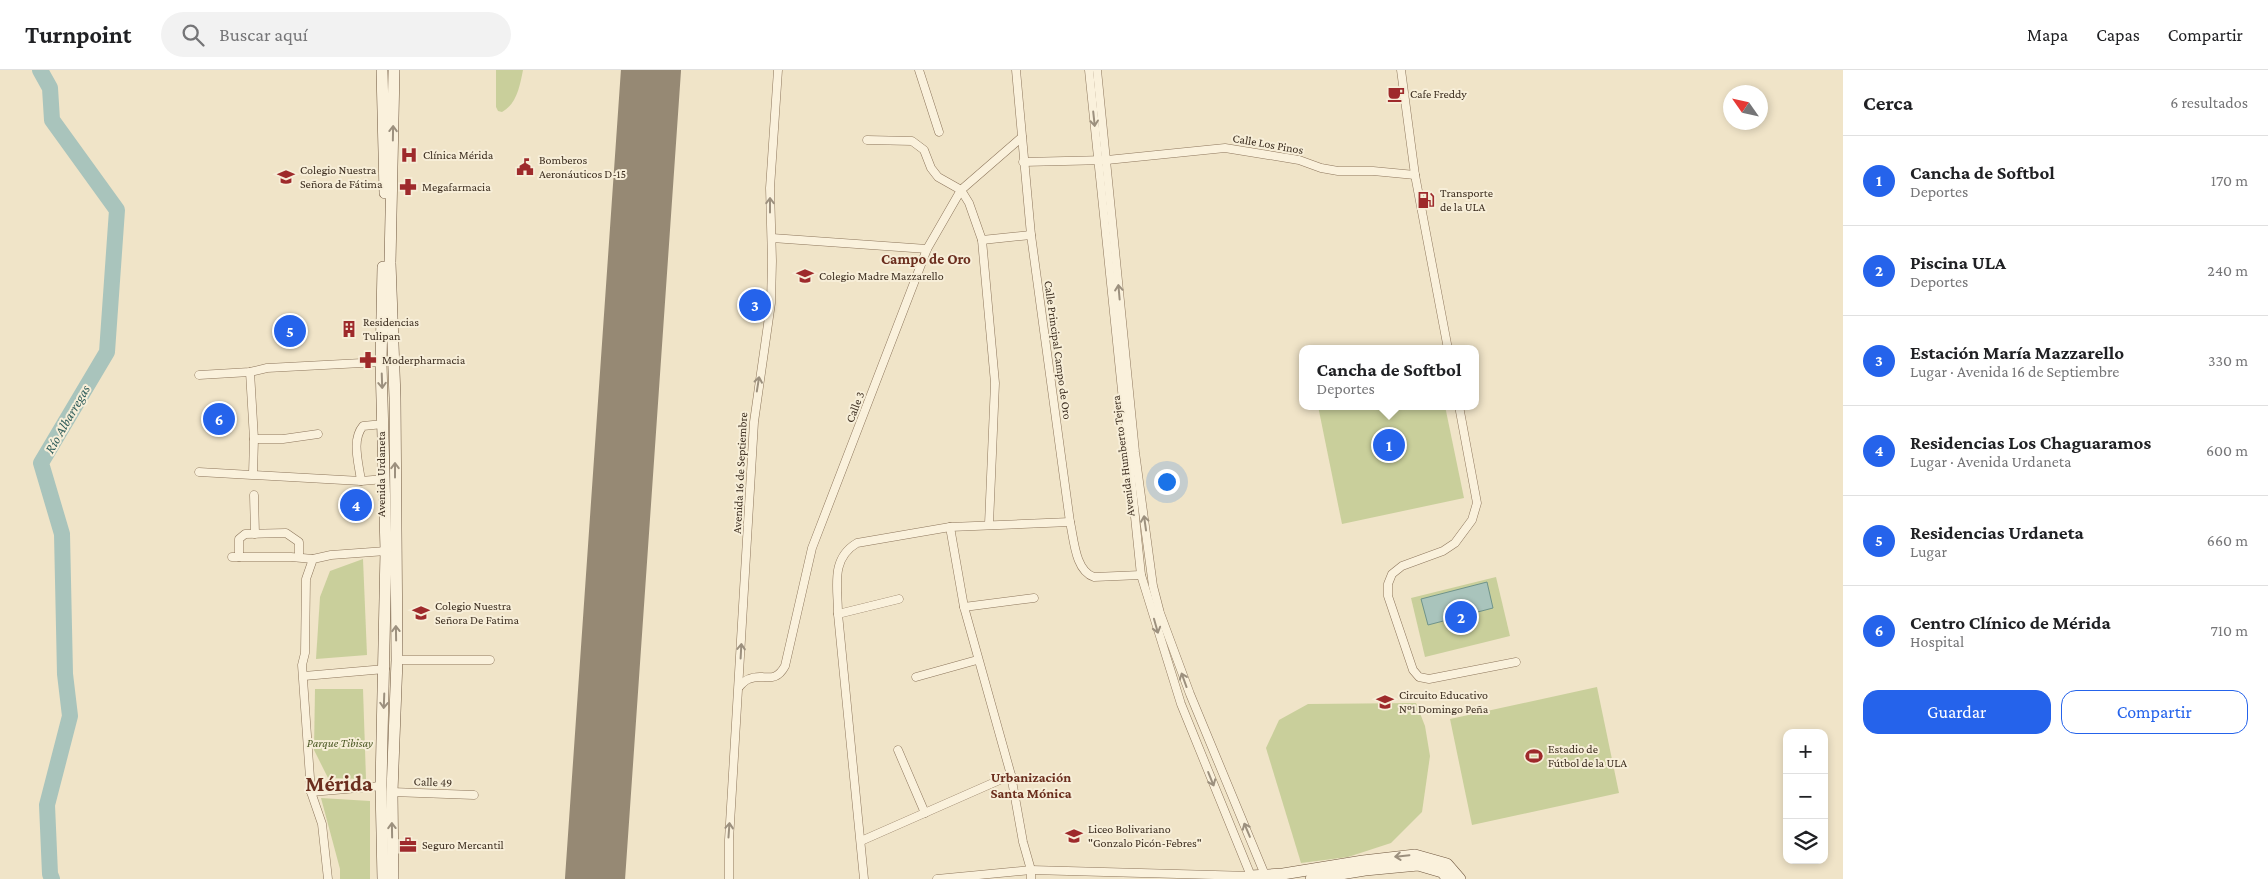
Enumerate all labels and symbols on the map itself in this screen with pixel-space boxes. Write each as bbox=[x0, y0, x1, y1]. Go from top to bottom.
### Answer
cafe icon: Cafe Freddy bbox=[1386, 84, 1406, 104]
north arrow bbox=[1723, 85, 1768, 130]
place label: Cafe Freddy bbox=[1410, 87, 1467, 101]
one-way arrow bbox=[1089, 110, 1098, 126]
one-way arrow bbox=[389, 125, 398, 141]
street label: Calle Los Pinos bbox=[1232, 131, 1305, 157]
hospital icon: Clínica Mérida bbox=[399, 145, 419, 165]
place label: Clínica Mérida bbox=[423, 148, 494, 162]
place label: Bomberos Aeronáuticos D-15 bbox=[539, 153, 626, 181]
public building icon: Bomberos Aeronáuticos D-15 bbox=[515, 157, 535, 177]
place label: Colegio Nuestra Señora de Fátima bbox=[300, 163, 383, 191]
school or university icon: Colegio Nuestra Señora de Fátima bbox=[276, 167, 296, 187]
pharmacy icon: Megafarmacia bbox=[398, 177, 418, 197]
place label: Megafarmacia bbox=[422, 180, 491, 194]
place label: Transporte de la ULA bbox=[1440, 186, 1493, 214]
fuel station icon: Transporte de la ULA bbox=[1416, 190, 1436, 210]
one-way arrow bbox=[765, 197, 775, 214]
district label: Campo de Oro bbox=[881, 251, 971, 267]
school or university icon: Colegio Madre Mazzarello bbox=[795, 266, 815, 286]
place label: Colegio Madre Mazzarello bbox=[819, 269, 944, 283]
street label: Calle Principal Campo de Oro bbox=[1041, 280, 1075, 420]
one-way arrow bbox=[1115, 284, 1124, 300]
pin: 3 bbox=[739, 286, 771, 324]
pin: 5 bbox=[274, 312, 306, 350]
place label: Residencias Tulipan bbox=[363, 315, 419, 343]
building icon: Residencias Tulipan bbox=[339, 319, 359, 339]
pharmacy icon: Moderpharmacia bbox=[358, 350, 378, 370]
place label: Moderpharmacia bbox=[382, 353, 466, 367]
one-way arrow bbox=[377, 373, 386, 389]
one-way arrow bbox=[754, 376, 764, 392]
water label: Río Albarregas bbox=[41, 381, 93, 456]
street label: Calle 3 bbox=[843, 389, 867, 424]
street label: Avenida Humberto Tejera bbox=[1109, 394, 1137, 517]
pin: 6 bbox=[203, 400, 235, 438]
street label: Avenida 16 de Septiembre bbox=[730, 412, 750, 534]
pin: 1 bbox=[1373, 426, 1405, 464]
street label: Avenida Urdaneta bbox=[374, 431, 388, 517]
one-way arrow bbox=[390, 463, 400, 479]
your location bbox=[1154, 469, 1180, 495]
pin: 4 bbox=[340, 486, 372, 524]
one-way arrow bbox=[1139, 516, 1149, 532]
pin: 2 bbox=[1445, 598, 1477, 636]
place label: Colegio Nuestra Señora De Fatima bbox=[435, 599, 520, 627]
school or university icon: Colegio Nuestra Señora De Fatima bbox=[411, 603, 431, 623]
one-way arrow bbox=[1152, 618, 1162, 634]
one-way arrow bbox=[391, 625, 401, 642]
one-way arrow bbox=[736, 643, 745, 659]
one-way arrow bbox=[1179, 672, 1189, 688]
place label: Circuito Educativo Nº1 Domingo Peña bbox=[1399, 688, 1489, 716]
school or university icon: Circuito Educativo Nº1 Domingo Peña bbox=[1375, 692, 1395, 712]
one-way arrow bbox=[379, 693, 388, 709]
park label: Parque Tibisay bbox=[307, 736, 373, 750]
place label: Estadio de Fútbol de la ULA bbox=[1548, 742, 1627, 770]
sports icon: Estadio de Fútbol de la ULA bbox=[1524, 746, 1544, 766]
district label: Urbanización Santa Mónica bbox=[990, 769, 1072, 801]
district label: Mérida bbox=[305, 771, 373, 796]
one-way arrow bbox=[1207, 771, 1217, 786]
street label: Calle 49 bbox=[414, 774, 452, 790]
place label: Liceo Bolivariano "Gonzalo Picón-Febres" bbox=[1088, 822, 1202, 850]
one-way arrow bbox=[387, 823, 397, 839]
one-way arrow bbox=[725, 823, 734, 839]
one-way arrow bbox=[1241, 823, 1251, 838]
school or university icon: Liceo Bolivariano "Gonzalo Picón-Febres" bbox=[1064, 826, 1084, 846]
office icon: Seguro Mercantil bbox=[398, 835, 418, 855]
place label: Seguro Mercantil bbox=[422, 838, 504, 852]
one-way arrow bbox=[1394, 852, 1410, 861]

